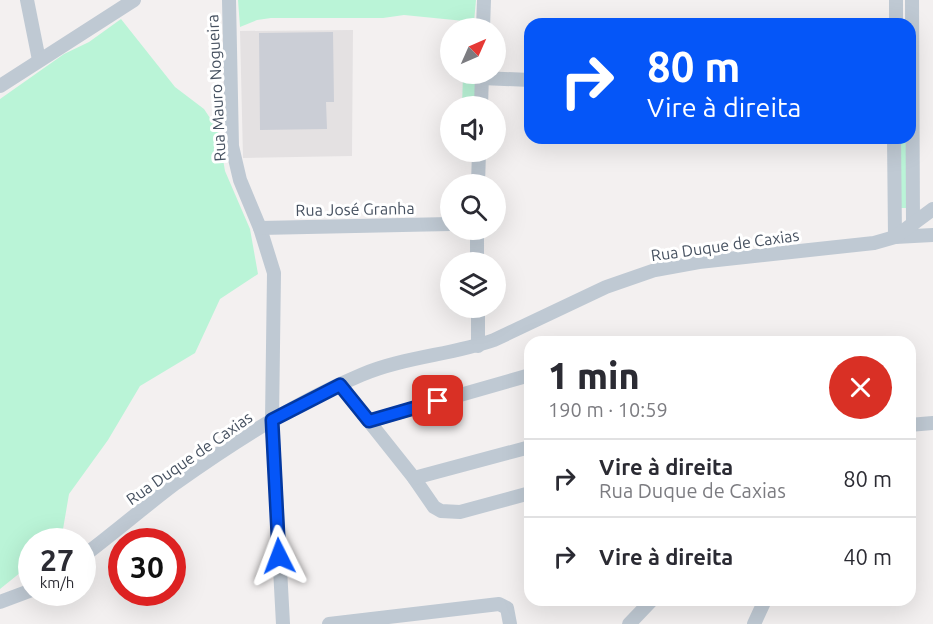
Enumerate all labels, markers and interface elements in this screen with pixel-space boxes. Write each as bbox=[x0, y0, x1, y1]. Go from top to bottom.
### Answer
street label: Rua Mauro Nogueira bbox=[203, 14, 229, 162]
north arrow bbox=[440, 18, 506, 84]
map controls bbox=[440, 18, 506, 318]
icon: right bbox=[548, 42, 626, 120]
text: 80 m bbox=[647, 43, 741, 90]
text: Vire à direita bbox=[647, 92, 801, 122]
button: sound bbox=[440, 96, 506, 162]
button: search bbox=[440, 174, 506, 240]
street label: Rua José Granha bbox=[295, 199, 415, 219]
street label: Rua Duque de Caxias bbox=[650, 226, 800, 264]
button: layers bbox=[440, 252, 506, 318]
text: 1 min bbox=[548, 355, 640, 396]
button: close bbox=[829, 356, 892, 419]
pin bbox=[412, 375, 463, 426]
icon: arrive bbox=[421, 384, 454, 417]
text: 190 m · 10:59 bbox=[548, 398, 668, 421]
street label: Rua Duque de Caxias bbox=[123, 408, 255, 508]
text: Vire à direita bbox=[599, 454, 733, 479]
icon: right bbox=[548, 462, 581, 495]
text: 80 m bbox=[843, 466, 892, 491]
text: Rua Duque de Caxias bbox=[599, 479, 786, 502]
position arrow bbox=[247, 524, 311, 588]
speed limit sign: 30 bbox=[108, 528, 186, 606]
icon: right bbox=[548, 540, 581, 573]
text: 27 bbox=[40, 543, 74, 577]
text: Vire à direita bbox=[599, 544, 733, 569]
text: 40 m bbox=[843, 544, 892, 569]
text: km/h bbox=[40, 574, 74, 591]

